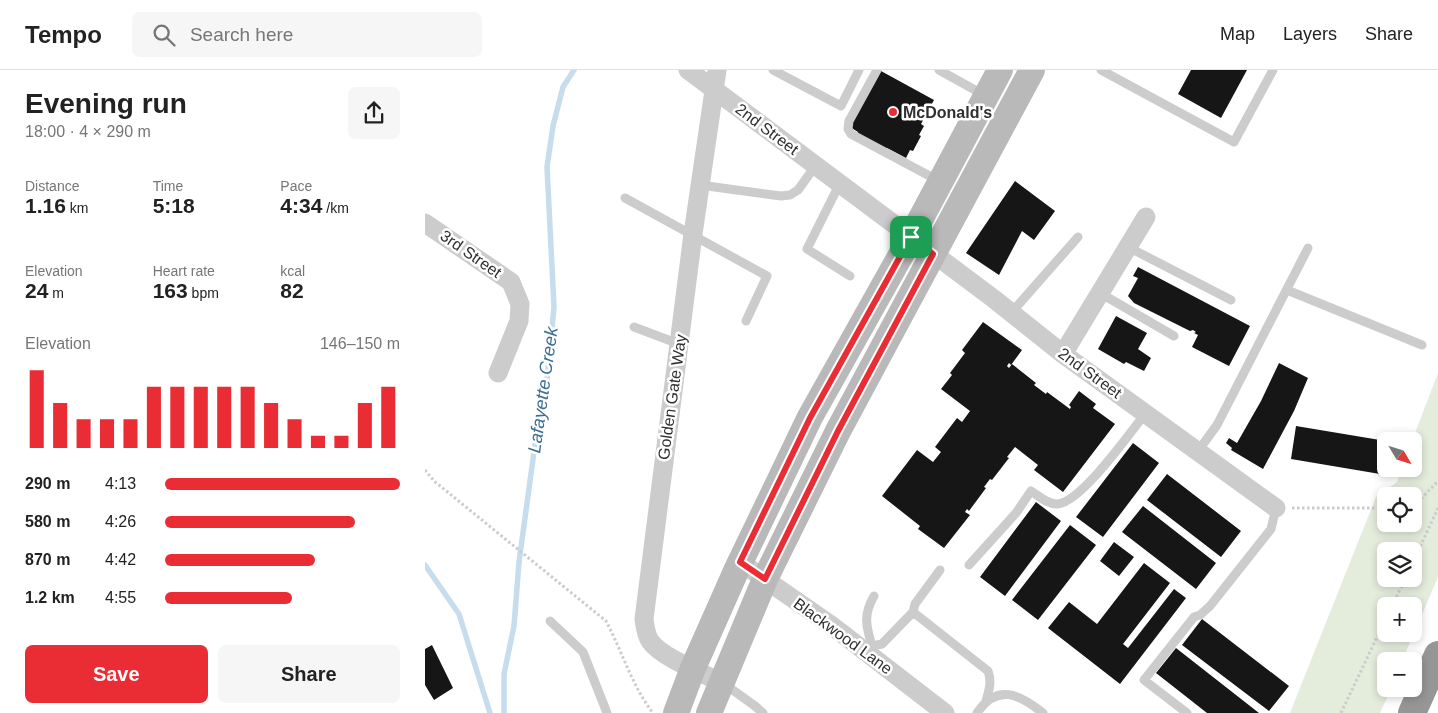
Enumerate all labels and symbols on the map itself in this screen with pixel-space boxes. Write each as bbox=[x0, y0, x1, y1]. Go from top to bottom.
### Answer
street label: 2nd Street bbox=[732, 100, 802, 158]
place label: McDonald's bbox=[903, 104, 992, 121]
marker: McDonald's bbox=[887, 106, 899, 118]
pin bbox=[890, 216, 932, 258]
street label: 3rd Street bbox=[437, 227, 505, 281]
water label: Lafayette Creek bbox=[524, 325, 562, 454]
street label: Golden Gate Way bbox=[655, 333, 689, 461]
street label: 2nd Street bbox=[1055, 344, 1125, 402]
north arrow bbox=[1377, 432, 1423, 478]
street label: Blackwood Lane bbox=[791, 595, 896, 677]

